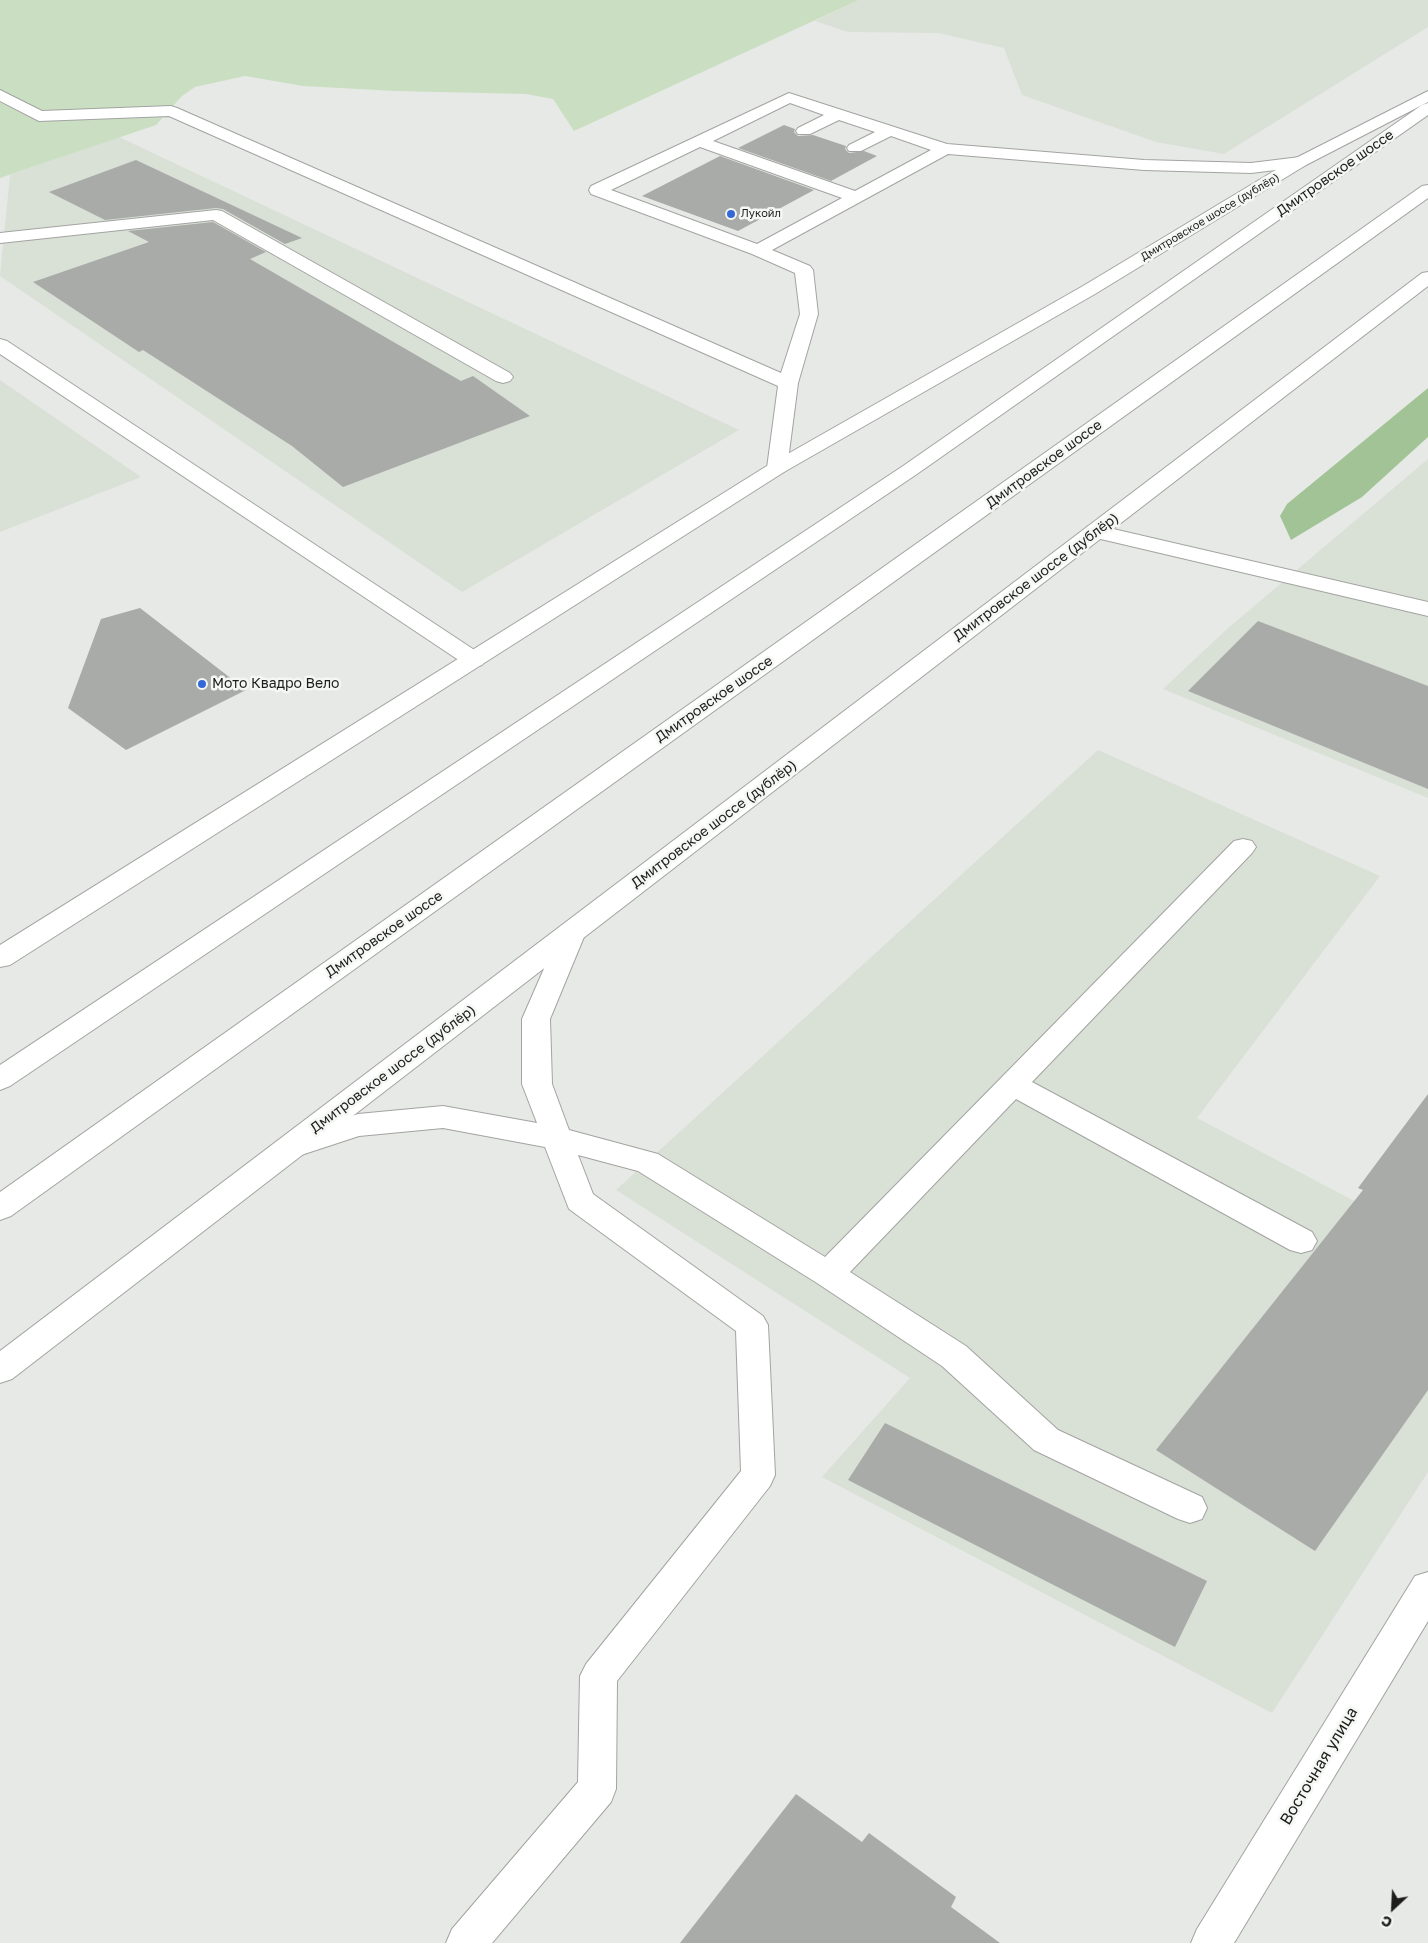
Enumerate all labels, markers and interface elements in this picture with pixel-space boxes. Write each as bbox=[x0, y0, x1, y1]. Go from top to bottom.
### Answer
street label: Дмитровское шоссе bbox=[1273, 126, 1397, 220]
street label: Дмитровское шоссе (дублёр) bbox=[1138, 170, 1282, 264]
place label: Лукойл bbox=[741, 207, 781, 221]
marker: Лукойл bbox=[725, 208, 737, 220]
street label: Дмитровское шоссе bbox=[983, 416, 1105, 512]
street label: Дмитровское шоссе (дублёр) bbox=[950, 509, 1122, 645]
street label: Дмитровское шоссе bbox=[652, 652, 776, 746]
place label: Мото Квадро Вело bbox=[212, 676, 339, 692]
marker: Мото Квадро Вело bbox=[196, 678, 208, 690]
street label: Дмитровское шоссе (дублёр) bbox=[628, 756, 800, 892]
street label: Дмитровское шоссе bbox=[322, 887, 446, 981]
street label: Дмитровское шоссе (дублёр) bbox=[307, 1001, 479, 1137]
street label: Восточная улица bbox=[1276, 1704, 1362, 1828]
north arrow bbox=[1368, 1883, 1418, 1933]
text: С bbox=[1378, 1912, 1395, 1932]

